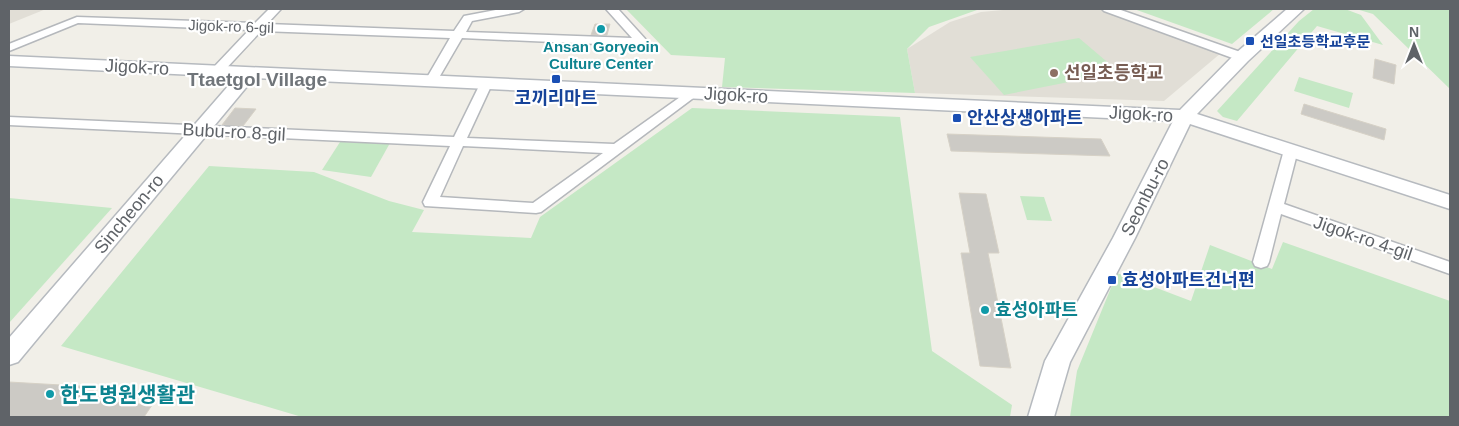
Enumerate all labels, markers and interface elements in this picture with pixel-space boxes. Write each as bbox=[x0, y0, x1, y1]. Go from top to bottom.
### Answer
street label: Jigok-ro 6-gil bbox=[188, 16, 274, 36]
north arrow bbox=[1389, 20, 1439, 70]
marker: Ansan Goryeoin Culture Center bbox=[595, 23, 607, 35]
text: N bbox=[1409, 24, 1419, 40]
place label: 선일초등학교후문 bbox=[1260, 33, 1371, 50]
marker: 선일초등학교후문 bbox=[1244, 35, 1256, 47]
place label: Ansan Goryeoin Culture Center bbox=[543, 38, 659, 72]
street label: Jigok-ro bbox=[105, 55, 169, 79]
place label: 선일초등학교 bbox=[1064, 63, 1163, 83]
marker: 선일초등학교 bbox=[1048, 67, 1060, 79]
district label: Ttaetgol Village bbox=[187, 69, 327, 90]
marker: 코끼리마트 bbox=[550, 73, 562, 85]
street label: Jigok-ro bbox=[704, 83, 768, 107]
place label: 코끼리마트 bbox=[515, 88, 597, 108]
street label: Jigok-ro bbox=[1109, 102, 1173, 126]
place label: 안산상생아파트 bbox=[967, 108, 1083, 128]
marker: 안산상생아파트 bbox=[951, 112, 963, 124]
street label: Bubu-ro 8-gil bbox=[182, 119, 286, 145]
street label: Seonbu-ro bbox=[1117, 155, 1173, 239]
street label: Sincheon-ro bbox=[90, 170, 168, 258]
street label: Jigok-ro 4-gil bbox=[1311, 212, 1415, 264]
place label: 효성아파트건너편 bbox=[1122, 270, 1254, 290]
marker: 효성아파트건너편 bbox=[1106, 274, 1118, 286]
place label: 효성아파트 bbox=[995, 300, 1078, 320]
marker: 효성아파트 bbox=[979, 304, 991, 316]
place label: 한도병원생활관 bbox=[60, 383, 195, 406]
marker: 한도병원생활관 bbox=[44, 388, 56, 400]

